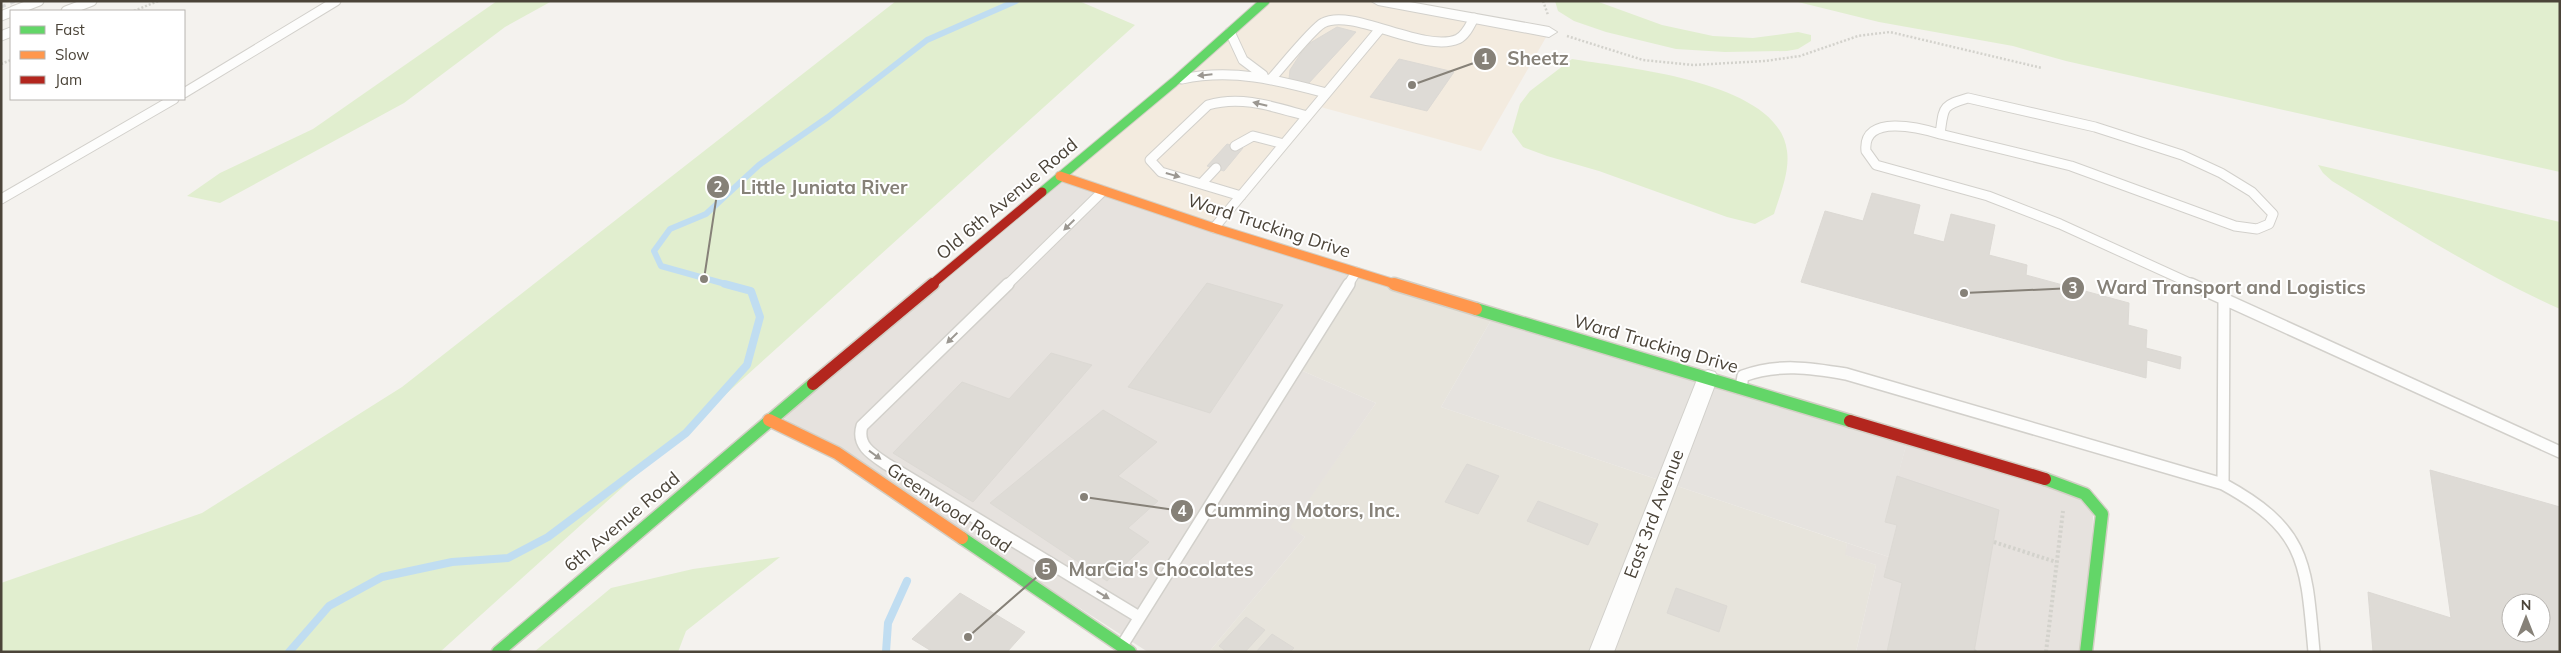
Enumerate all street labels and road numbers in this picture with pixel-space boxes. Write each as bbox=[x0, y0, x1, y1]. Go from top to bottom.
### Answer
street label: Old 6th Avenue Road bbox=[931, 133, 1082, 264]
street label: Ward Trucking Drive bbox=[1185, 188, 1354, 263]
street label: Ward Trucking Drive bbox=[1571, 309, 1741, 378]
street label: East 3rd Avenue bbox=[1618, 446, 1689, 582]
street label: Greenwood Road bbox=[883, 457, 1016, 558]
street label: 6th Avenue Road bbox=[559, 467, 684, 577]

